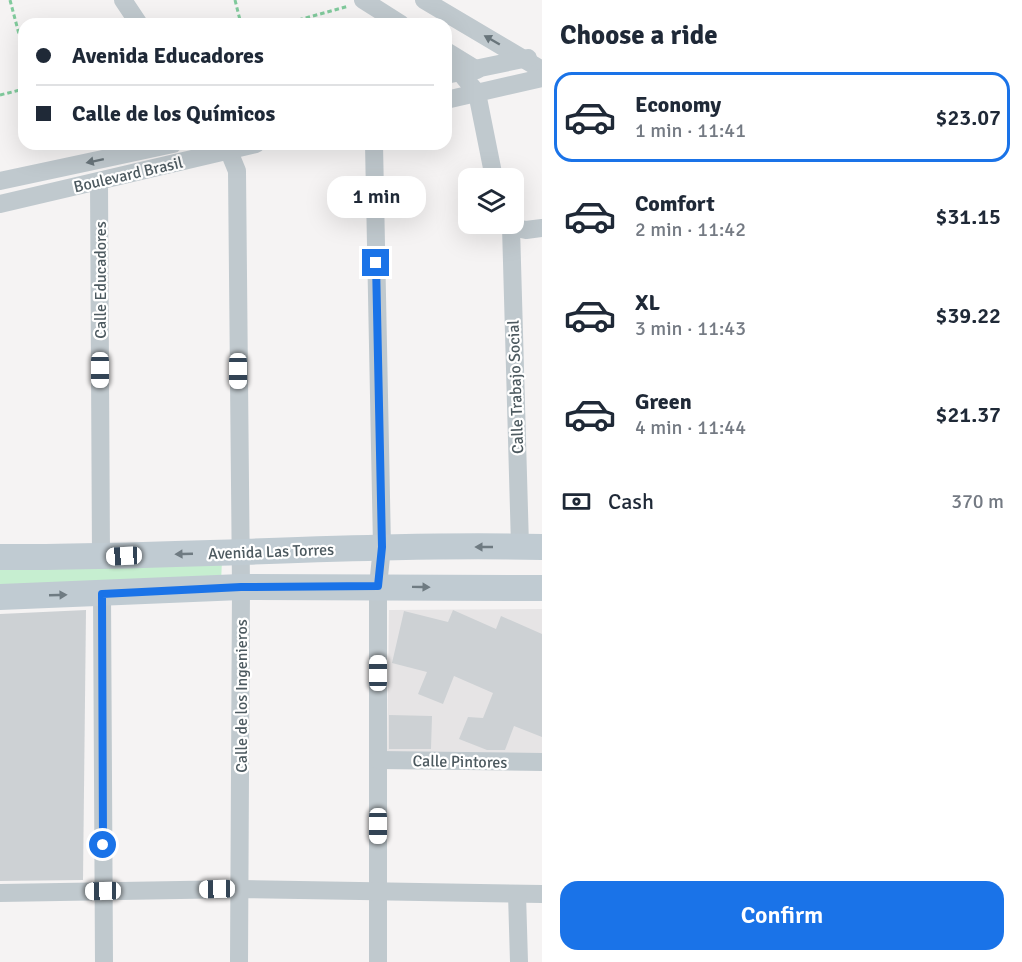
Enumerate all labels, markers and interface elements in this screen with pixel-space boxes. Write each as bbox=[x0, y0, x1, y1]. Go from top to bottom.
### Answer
text: Choose a ride bbox=[560, 19, 718, 52]
one-way arrow bbox=[484, 34, 500, 45]
text: Avenida Educadores bbox=[72, 42, 264, 69]
icon: car bbox=[563, 90, 617, 144]
text: Economy bbox=[635, 91, 721, 118]
text: Calle de los Químicos bbox=[72, 100, 275, 127]
text: $23.07 bbox=[936, 104, 1001, 131]
text: 1 min · 11:41 bbox=[635, 118, 746, 143]
street label: Boulevard Brasil bbox=[72, 153, 185, 197]
one-way arrow bbox=[86, 156, 104, 166]
map controls bbox=[458, 168, 524, 234]
button: layers bbox=[458, 168, 524, 234]
callout: 1 min bbox=[326, 176, 425, 218]
text: 1 min bbox=[353, 184, 400, 209]
icon: car bbox=[563, 189, 617, 243]
text: Comfort bbox=[635, 190, 715, 217]
text: $31.15 bbox=[936, 203, 1001, 230]
text: 2 min · 11:42 bbox=[635, 217, 746, 242]
street label: Calle Educadores bbox=[91, 221, 111, 339]
route end bbox=[362, 249, 389, 276]
icon: car bbox=[563, 288, 617, 342]
text: XL bbox=[635, 289, 660, 316]
text: $39.22 bbox=[936, 302, 1001, 329]
text: 3 min · 11:43 bbox=[635, 316, 746, 341]
street label: Calle Trabajo Social bbox=[504, 319, 528, 454]
car bbox=[91, 352, 109, 388]
car bbox=[229, 353, 247, 389]
icon: car bbox=[563, 387, 617, 441]
text: Green bbox=[635, 388, 692, 415]
text: $21.37 bbox=[936, 401, 1001, 428]
text: 4 min · 11:44 bbox=[635, 415, 746, 440]
icon: cash bbox=[560, 485, 593, 518]
text: Cash bbox=[608, 488, 654, 515]
text: 370 m bbox=[951, 489, 1004, 514]
street label: Avenida Las Torres bbox=[208, 540, 334, 564]
one-way arrow bbox=[474, 542, 493, 552]
car bbox=[106, 546, 142, 566]
one-way arrow bbox=[174, 549, 193, 559]
one-way arrow bbox=[412, 582, 431, 591]
one-way arrow bbox=[49, 591, 68, 600]
street label: Calle de los Ingenieros bbox=[232, 619, 252, 773]
car bbox=[369, 655, 387, 691]
street label: Calle Pintores bbox=[412, 751, 508, 773]
car bbox=[369, 808, 387, 844]
route start bbox=[89, 831, 116, 858]
car bbox=[199, 880, 235, 898]
button: Confirm bbox=[560, 881, 1004, 950]
car bbox=[85, 882, 121, 900]

